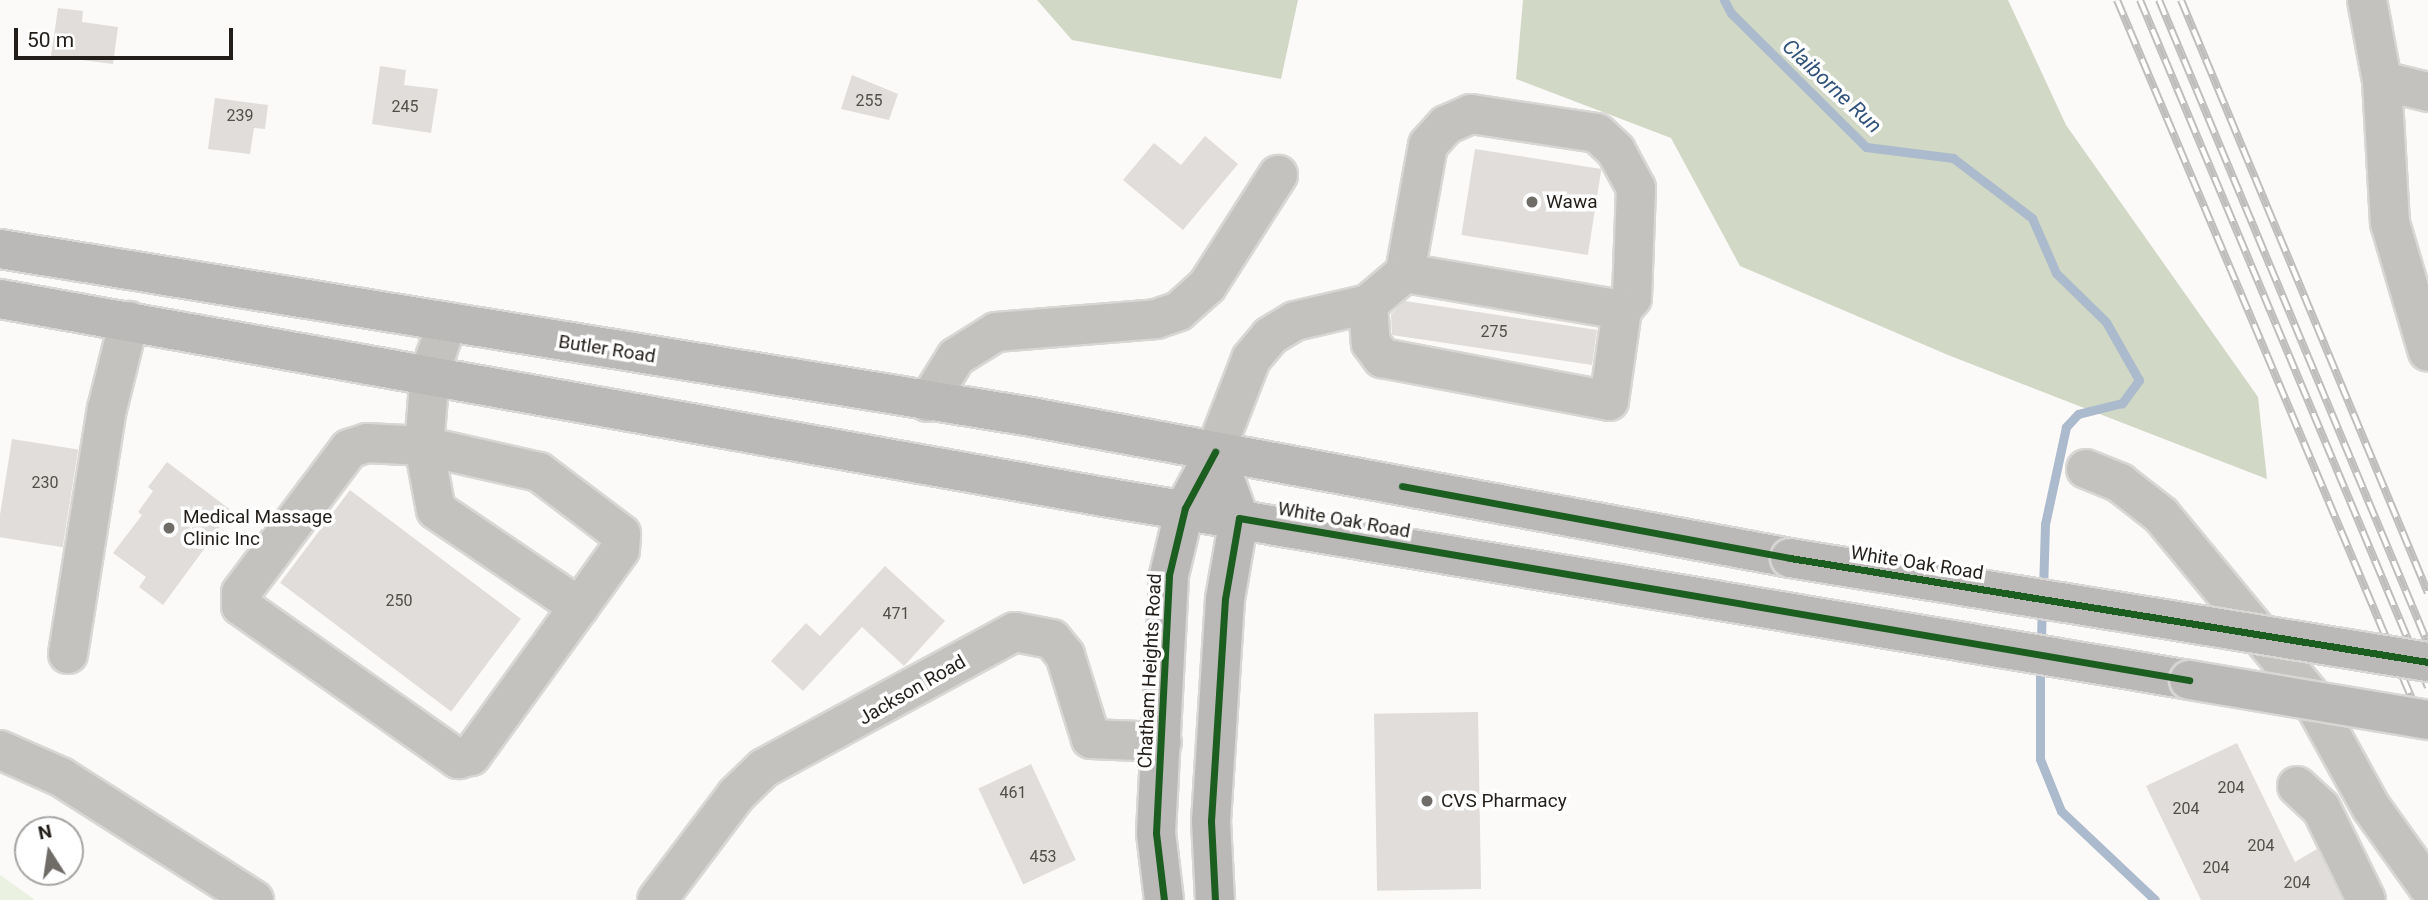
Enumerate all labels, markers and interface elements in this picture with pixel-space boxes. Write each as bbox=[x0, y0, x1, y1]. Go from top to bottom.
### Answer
scale bar bbox=[18, 14, 236, 58]
text: 50 m bbox=[27, 28, 74, 52]
water label: Claiborne Run bbox=[1777, 34, 1887, 138]
house number: 255 bbox=[856, 91, 882, 111]
house number: 245 bbox=[392, 97, 418, 117]
house number: 239 bbox=[227, 106, 253, 126]
place label: Wawa bbox=[1546, 191, 1597, 213]
marker: Wawa bbox=[1524, 194, 1540, 210]
house number: 275 bbox=[1481, 322, 1507, 342]
street label: Butler Road bbox=[557, 330, 657, 368]
house number: 230 bbox=[32, 473, 58, 493]
street label: White Oak Road bbox=[1276, 497, 1412, 543]
place label: Medical Massage Clinic Inc bbox=[183, 506, 332, 550]
marker: Medical Massage Clinic Inc bbox=[161, 520, 177, 536]
street label: White Oak Road bbox=[1849, 541, 1985, 585]
street label: Chatham Heights Road bbox=[1134, 573, 1166, 769]
house number: 250 bbox=[386, 591, 412, 611]
house number: 471 bbox=[883, 604, 909, 624]
street label: Jackson Road bbox=[854, 650, 970, 730]
house number: 204 bbox=[2218, 778, 2244, 798]
house number: 461 bbox=[1000, 783, 1026, 803]
place label: CVS Pharmacy bbox=[1441, 790, 1567, 812]
marker: CVS Pharmacy bbox=[1419, 793, 1435, 809]
house number: 204 bbox=[2173, 799, 2199, 819]
north arrow bbox=[14, 816, 84, 886]
text: N bbox=[36, 819, 54, 845]
house number: 204 bbox=[2248, 836, 2274, 856]
house number: 453 bbox=[1030, 847, 1056, 867]
house number: 204 bbox=[2203, 858, 2229, 878]
house number: 204 bbox=[2284, 873, 2310, 893]

